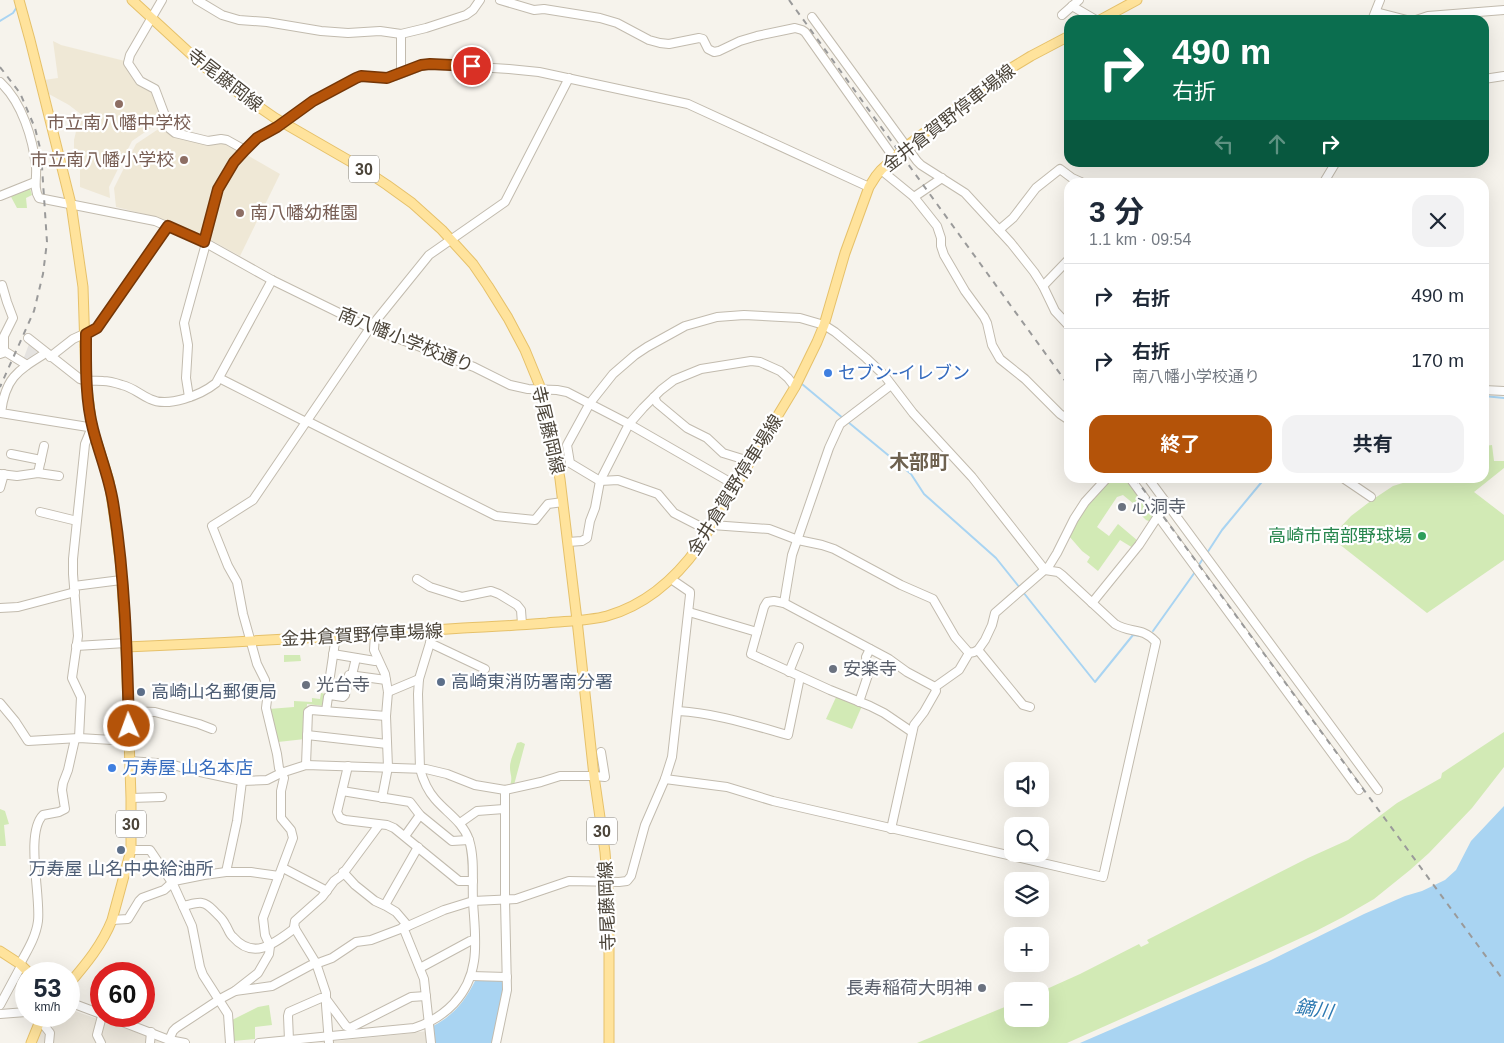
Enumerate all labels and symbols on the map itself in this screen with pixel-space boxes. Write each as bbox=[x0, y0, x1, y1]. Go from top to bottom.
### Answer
street label: 寺尾藤岡線 bbox=[183, 44, 267, 116]
pin bbox=[451, 45, 493, 87]
street label: 金井倉賀野停車場線 bbox=[879, 60, 1019, 176]
marker: 市立南八幡中学校 bbox=[113, 98, 125, 110]
place label: 市立南八幡中学校 bbox=[47, 113, 191, 133]
place label: 市立南八幡小学校 bbox=[30, 150, 174, 170]
marker: 市立南八幡小学校 bbox=[178, 154, 190, 166]
road number: 30 bbox=[349, 156, 379, 182]
place label: 南八幡幼稚園 bbox=[250, 203, 358, 223]
marker: 南八幡幼稚園 bbox=[234, 207, 246, 219]
street label: 南八幡小学校通り bbox=[335, 304, 477, 376]
place label: セブン-イレブン bbox=[838, 363, 970, 383]
marker: セブン-イレブン bbox=[822, 367, 834, 379]
street label: 寺尾藤岡線 bbox=[528, 384, 568, 476]
street label: 金井倉賀野停車場線 bbox=[684, 411, 786, 559]
district label: 木部町 bbox=[889, 451, 949, 473]
place label: 心洞寺 bbox=[1132, 497, 1186, 517]
marker: 心洞寺 bbox=[1116, 501, 1128, 513]
place label: 高崎市南部野球場 bbox=[1268, 526, 1412, 546]
marker: 高崎市南部野球場 bbox=[1416, 530, 1428, 542]
street label: 金井倉賀野停車場線 bbox=[281, 621, 443, 649]
place label: 安楽寺 bbox=[843, 659, 897, 679]
marker: 安楽寺 bbox=[827, 663, 839, 675]
place label: 高崎東消防署南分署 bbox=[451, 672, 613, 692]
place label: 光台寺 bbox=[316, 675, 370, 695]
marker: 高崎東消防署南分署 bbox=[435, 676, 447, 688]
marker: 光台寺 bbox=[300, 679, 312, 691]
place label: 高崎山名郵便局 bbox=[151, 682, 277, 702]
marker: 高崎山名郵便局 bbox=[135, 686, 147, 698]
position arrow bbox=[102, 699, 154, 751]
place label: 万寿屋 山名本店 bbox=[122, 758, 253, 778]
marker: 万寿屋 山名本店 bbox=[106, 762, 118, 774]
road number: 30 bbox=[116, 811, 146, 838]
road number: 30 bbox=[587, 818, 617, 844]
marker: 万寿屋 山名中央給油所 bbox=[115, 844, 127, 856]
place label: 万寿屋 山名中央給油所 bbox=[29, 859, 214, 879]
street label: 寺尾藤岡線 bbox=[595, 861, 619, 951]
speed limit sign: 60 bbox=[90, 962, 155, 1027]
place label: 長寿稲荷大明神 bbox=[846, 978, 972, 998]
marker: 長寿稲荷大明神 bbox=[976, 982, 988, 994]
water label: 鏑川 bbox=[1294, 996, 1336, 1023]

